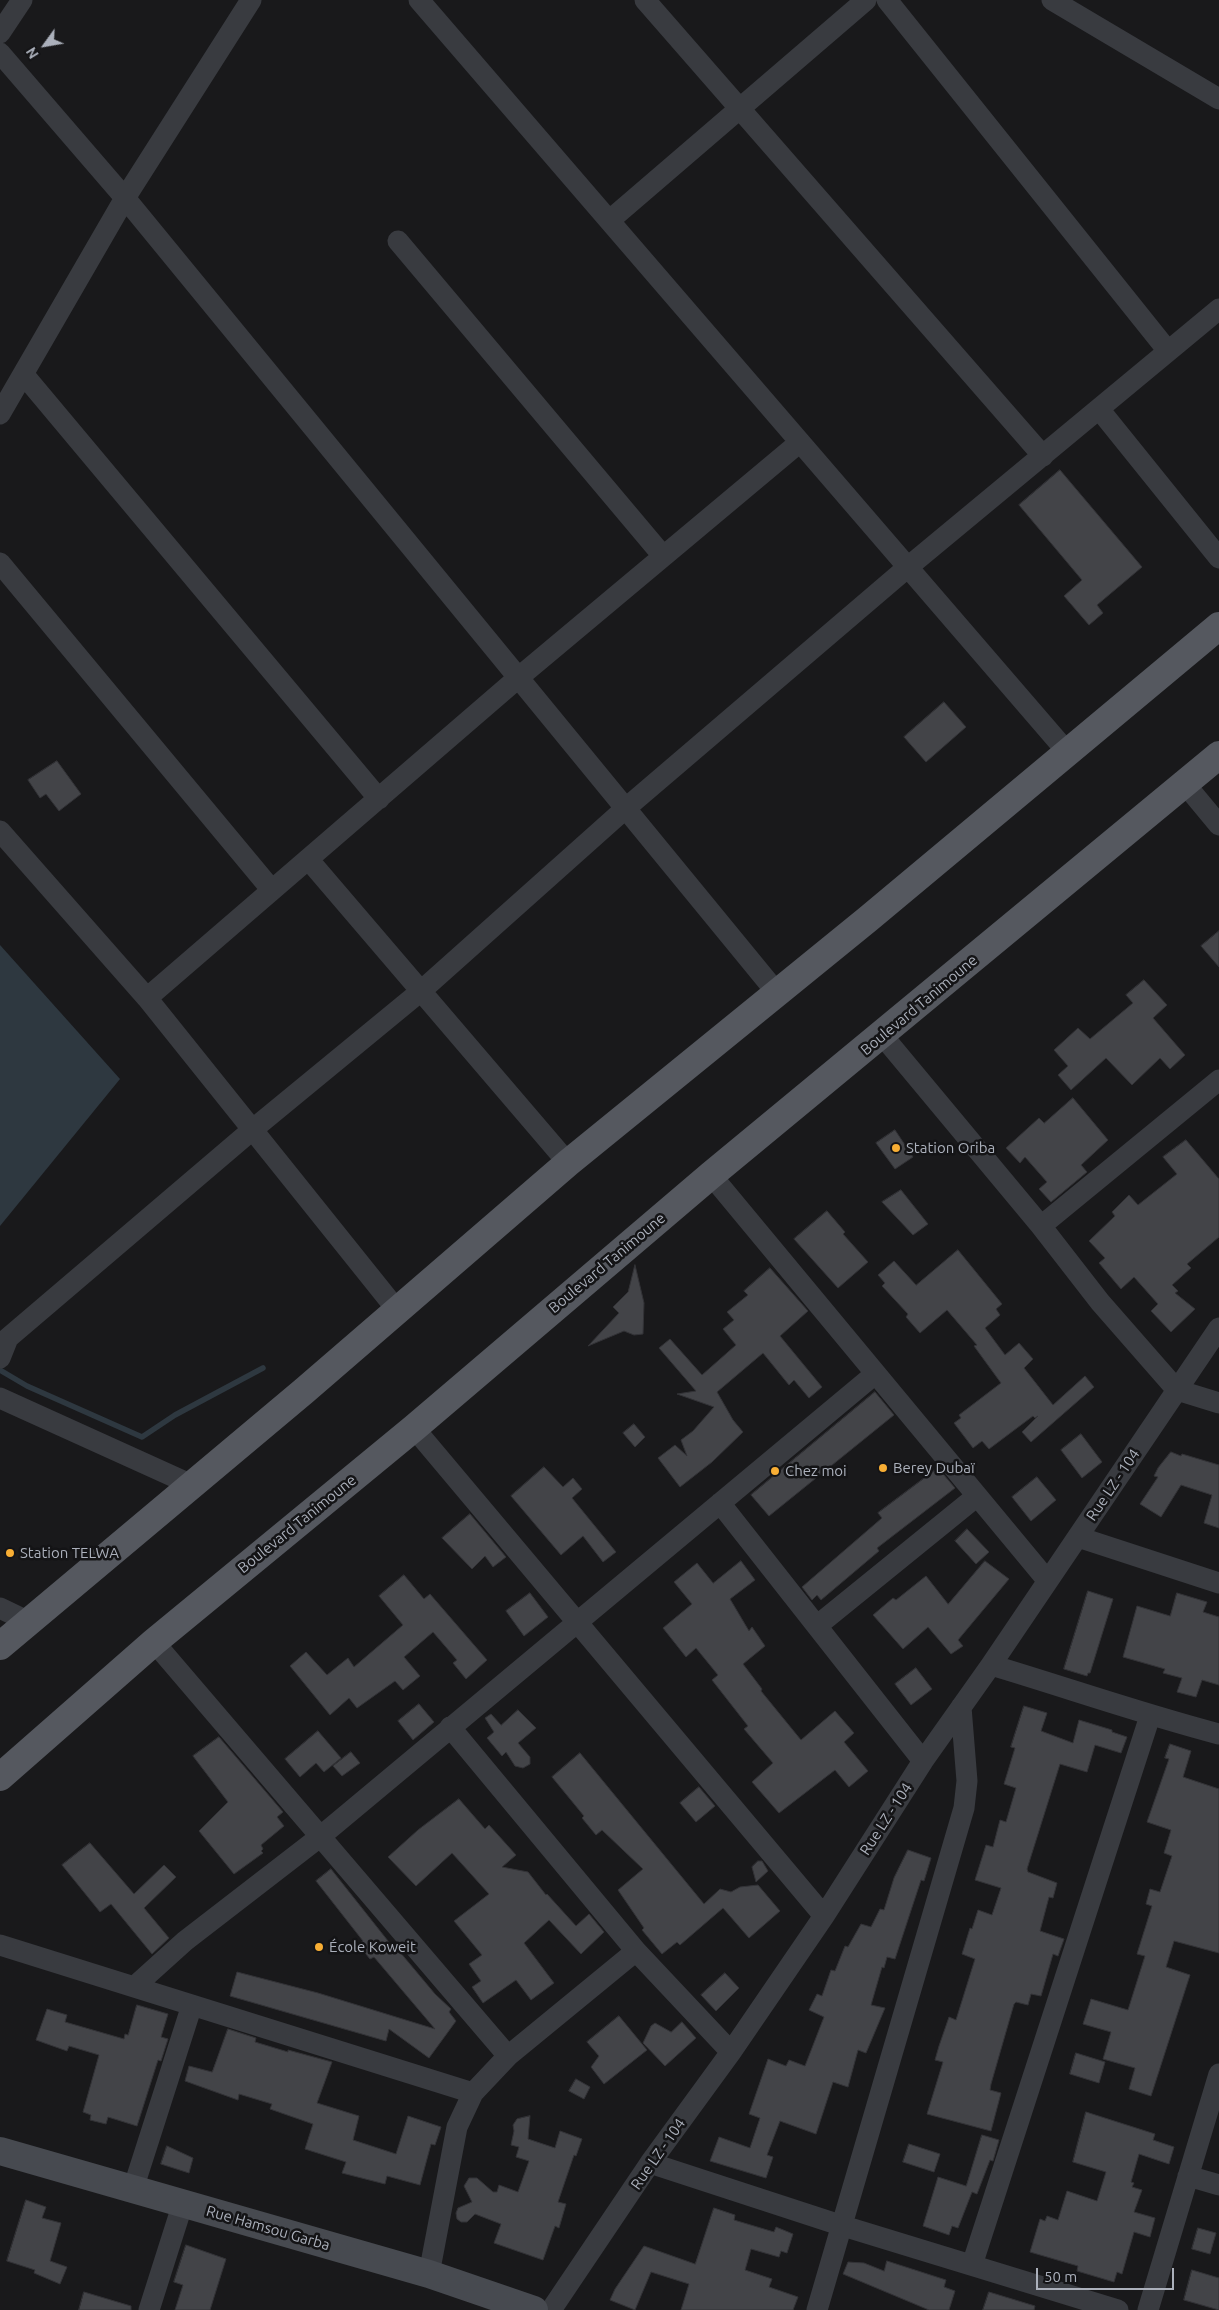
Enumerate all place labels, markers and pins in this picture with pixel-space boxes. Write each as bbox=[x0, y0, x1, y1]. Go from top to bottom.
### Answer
place label: Station Oriba bbox=[906, 1139, 995, 1157]
marker: Station Oriba bbox=[890, 1142, 902, 1154]
place label: Berey Dubaï bbox=[893, 1459, 975, 1477]
place label: Chez moi bbox=[785, 1462, 847, 1480]
marker: Berey Dubaï bbox=[877, 1462, 889, 1474]
marker: Chez moi bbox=[769, 1465, 781, 1477]
place label: Station TELWA bbox=[20, 1544, 119, 1562]
marker: Station TELWA bbox=[4, 1547, 16, 1559]
place label: École Koweit bbox=[329, 1938, 416, 1956]
marker: École Koweit bbox=[313, 1941, 325, 1953]

